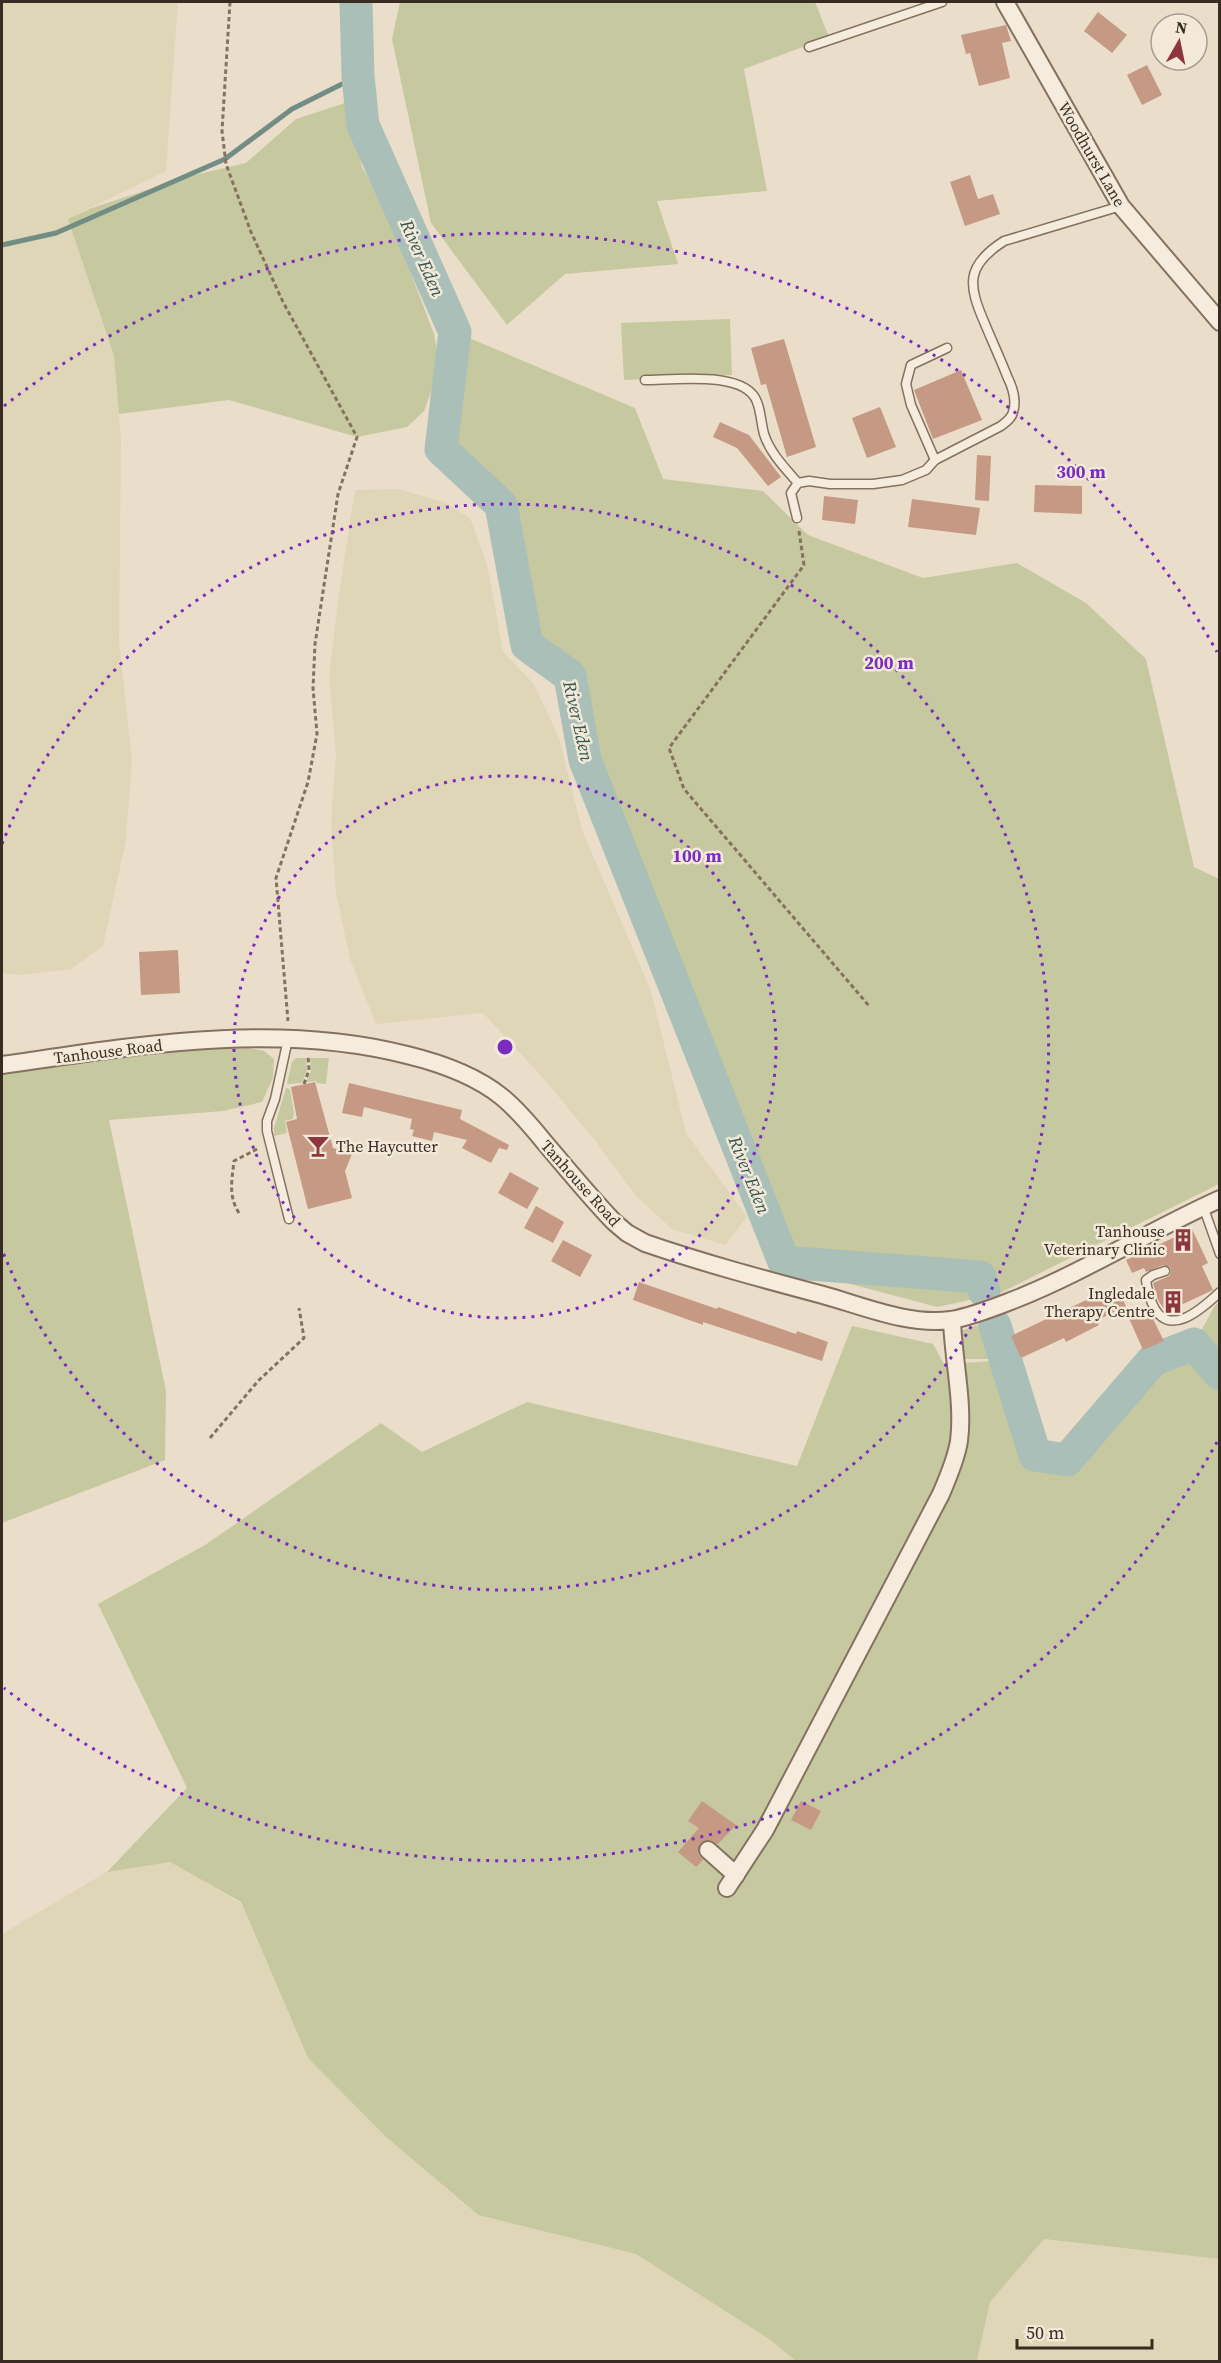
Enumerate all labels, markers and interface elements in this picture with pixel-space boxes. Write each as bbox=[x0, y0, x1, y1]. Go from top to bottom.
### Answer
north arrow bbox=[1149, 12, 1209, 72]
text: N bbox=[1174, 15, 1189, 39]
street label: Woodhurst Lane bbox=[1053, 98, 1131, 210]
water label: River Eden bbox=[394, 215, 450, 300]
text: 300 m bbox=[1056, 459, 1106, 484]
text: 200 m bbox=[864, 650, 914, 675]
water label: River Eden bbox=[557, 677, 600, 763]
text: 100 m bbox=[672, 843, 722, 868]
street label: Tanhouse Road bbox=[52, 1033, 164, 1069]
centre of rings bbox=[495, 1037, 515, 1057]
water label: River Eden bbox=[722, 1131, 776, 1217]
bar icon: The Haycutter bbox=[305, 1133, 331, 1159]
place label: The Haycutter bbox=[336, 1135, 438, 1157]
street label: Tanhouse Road bbox=[536, 1135, 626, 1231]
place label: Tanhouse Veterinary Clinic bbox=[1044, 1220, 1165, 1260]
building icon: Tanhouse Veterinary Clinic bbox=[1170, 1227, 1196, 1253]
place label: Ingledale Therapy Centre bbox=[1044, 1282, 1155, 1322]
building icon: Ingledale Therapy Centre bbox=[1160, 1289, 1186, 1315]
scale bar bbox=[1017, 2312, 1152, 2350]
text: 50 m bbox=[1026, 2320, 1064, 2345]

